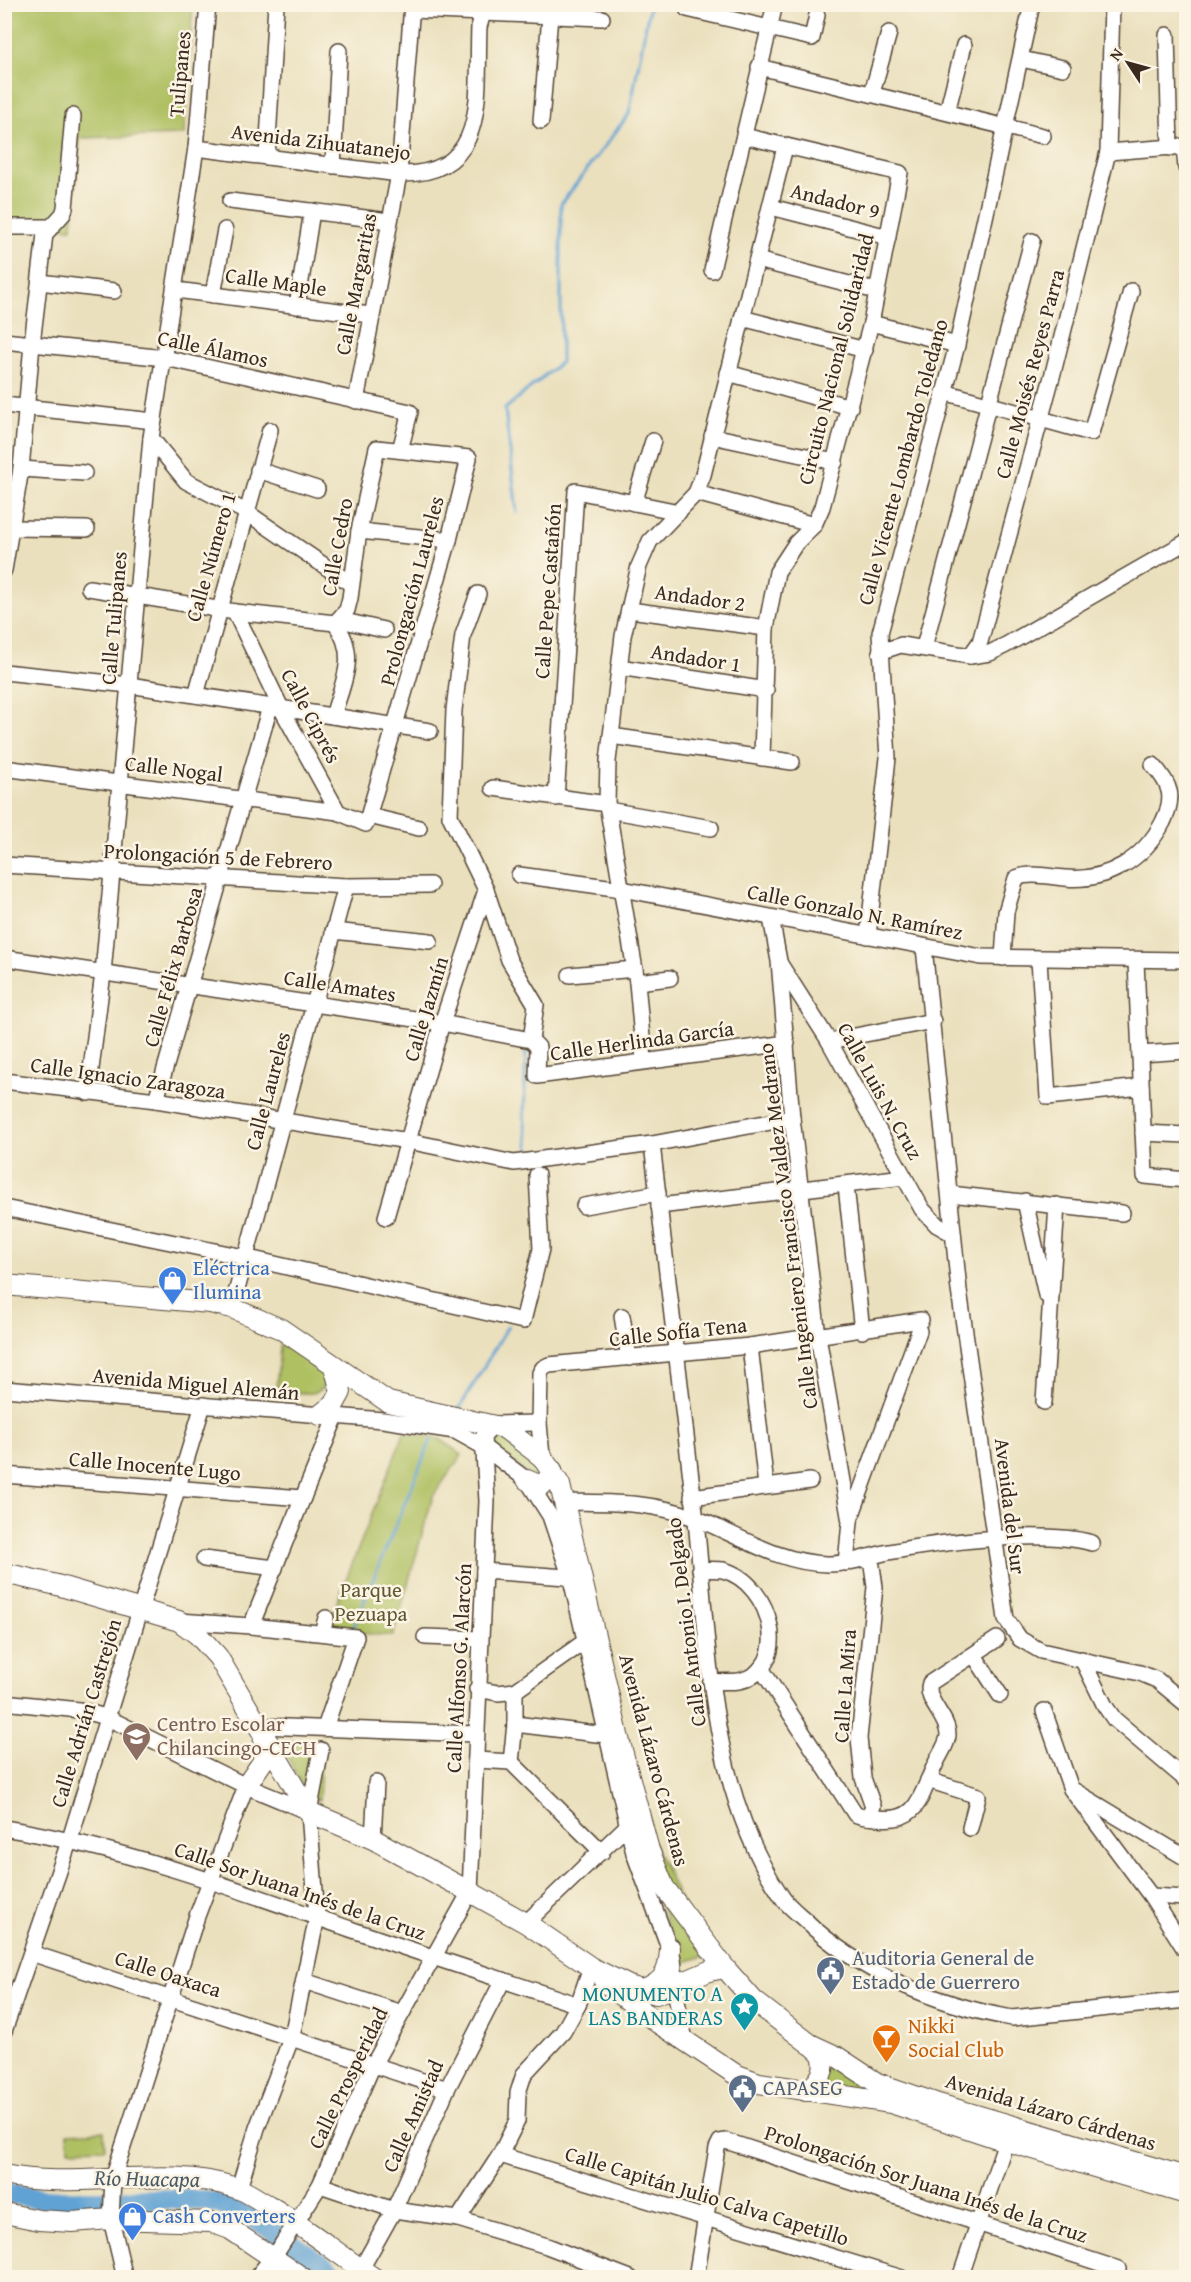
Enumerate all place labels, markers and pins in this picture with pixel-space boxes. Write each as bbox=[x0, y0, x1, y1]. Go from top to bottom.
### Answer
place label: Eléctrica Ilumina bbox=[193, 1252, 270, 1307]
shop icon: Eléctrica Ilumina bbox=[156, 1264, 188, 1306]
place label: Centro Escolar Chilancingo-CECH bbox=[157, 1708, 317, 1763]
school or university icon: Centro Escolar Chilancingo-CECH bbox=[120, 1720, 152, 1762]
place label: Auditoria General de Estado de Guerrero bbox=[852, 1942, 1034, 1997]
public building icon: Auditoria General de Estado de Guerrero bbox=[815, 1954, 847, 1996]
place label: MONUMENTO A LAS BANDERAS bbox=[582, 1978, 723, 2033]
place icon: MONUMENTO A LAS BANDERAS bbox=[728, 1990, 760, 2032]
place label: Nikki Social Club bbox=[908, 2010, 1004, 2065]
bar icon: Nikki Social Club bbox=[871, 2022, 903, 2064]
public building icon: CAPASEG bbox=[726, 2072, 758, 2114]
place label: CAPASEG bbox=[763, 2072, 843, 2103]
shop icon: Cash Converters bbox=[116, 2200, 148, 2242]
place label: Cash Converters bbox=[153, 2200, 296, 2231]

